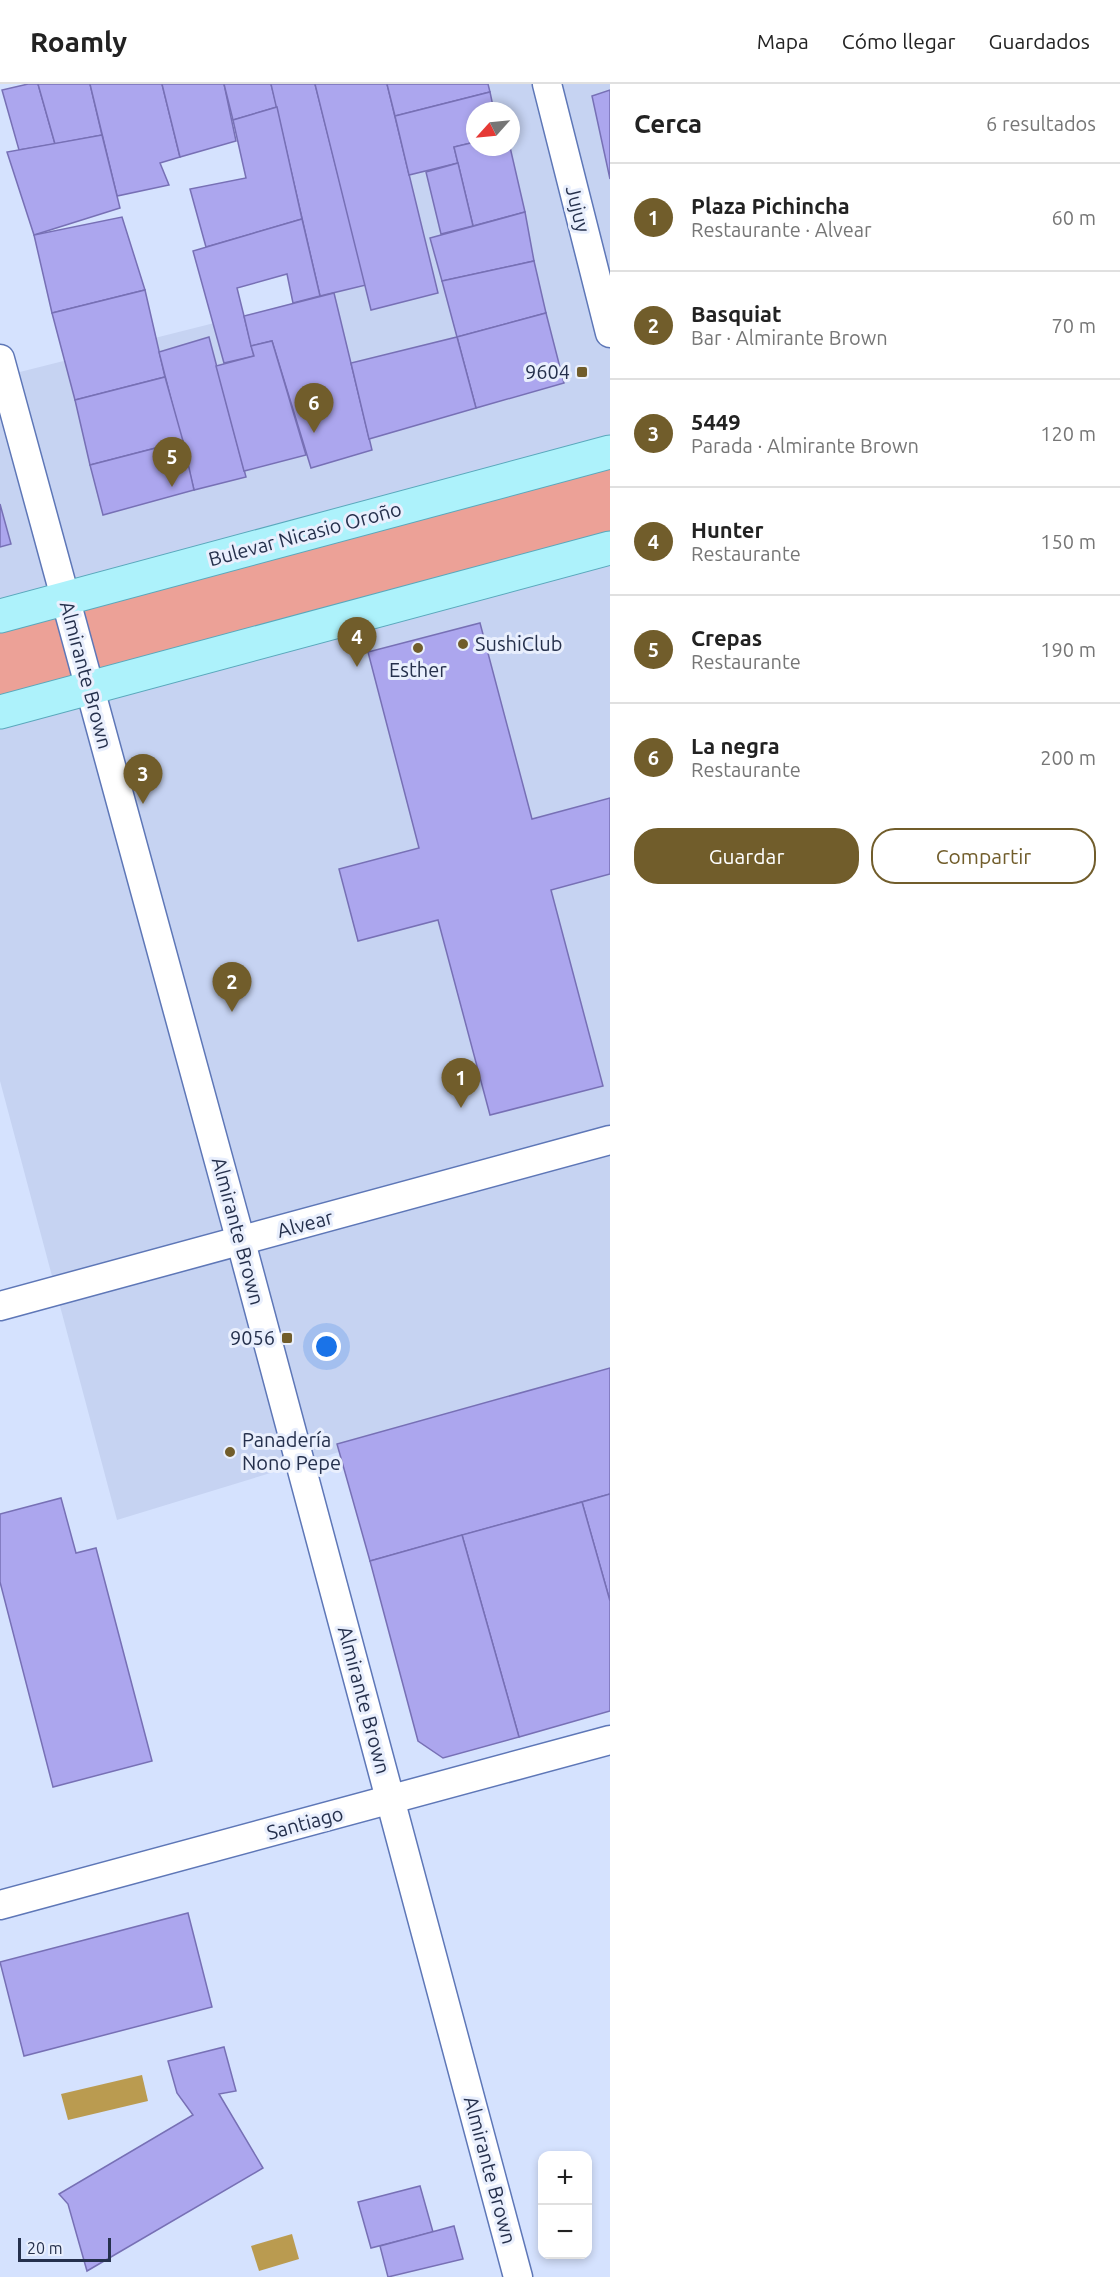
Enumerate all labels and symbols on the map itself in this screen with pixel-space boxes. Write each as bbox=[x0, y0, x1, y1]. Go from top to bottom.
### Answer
north arrow bbox=[466, 102, 520, 156]
street label: Jujuy bbox=[562, 183, 595, 235]
place label: 9604 bbox=[525, 360, 570, 383]
marker: 9604 bbox=[575, 365, 589, 379]
pin: 6 bbox=[294, 384, 334, 433]
pin: 5 bbox=[152, 438, 192, 487]
street label: Bulevar Nicasio Oroño bbox=[206, 497, 404, 570]
street label: Almirante Brown bbox=[56, 599, 117, 751]
pin: 4 bbox=[338, 618, 376, 667]
place label: SushiClub bbox=[475, 632, 562, 655]
marker: SushiClub bbox=[456, 637, 470, 651]
marker: Esther bbox=[411, 641, 425, 655]
place label: Esther bbox=[389, 658, 447, 681]
pin: 3 bbox=[124, 754, 162, 804]
pin: 2 bbox=[212, 962, 252, 1012]
pin: 1 bbox=[442, 1058, 480, 1108]
street label: Almirante Brown bbox=[208, 1155, 269, 1307]
street label: Alvear bbox=[274, 1205, 336, 1242]
place label: 9056 bbox=[230, 1326, 275, 1349]
marker: 9056 bbox=[280, 1331, 294, 1345]
your location bbox=[312, 1332, 341, 1361]
place label: Panadería Nono Pepe bbox=[242, 1428, 341, 1474]
marker: Panadería Nono Pepe bbox=[223, 1445, 237, 1459]
street label: Almirante Brown bbox=[334, 1624, 395, 1776]
street label: Santiago bbox=[264, 1801, 346, 1844]
street label: Almirante Brown bbox=[460, 2094, 521, 2246]
scale bar bbox=[18, 2235, 111, 2262]

